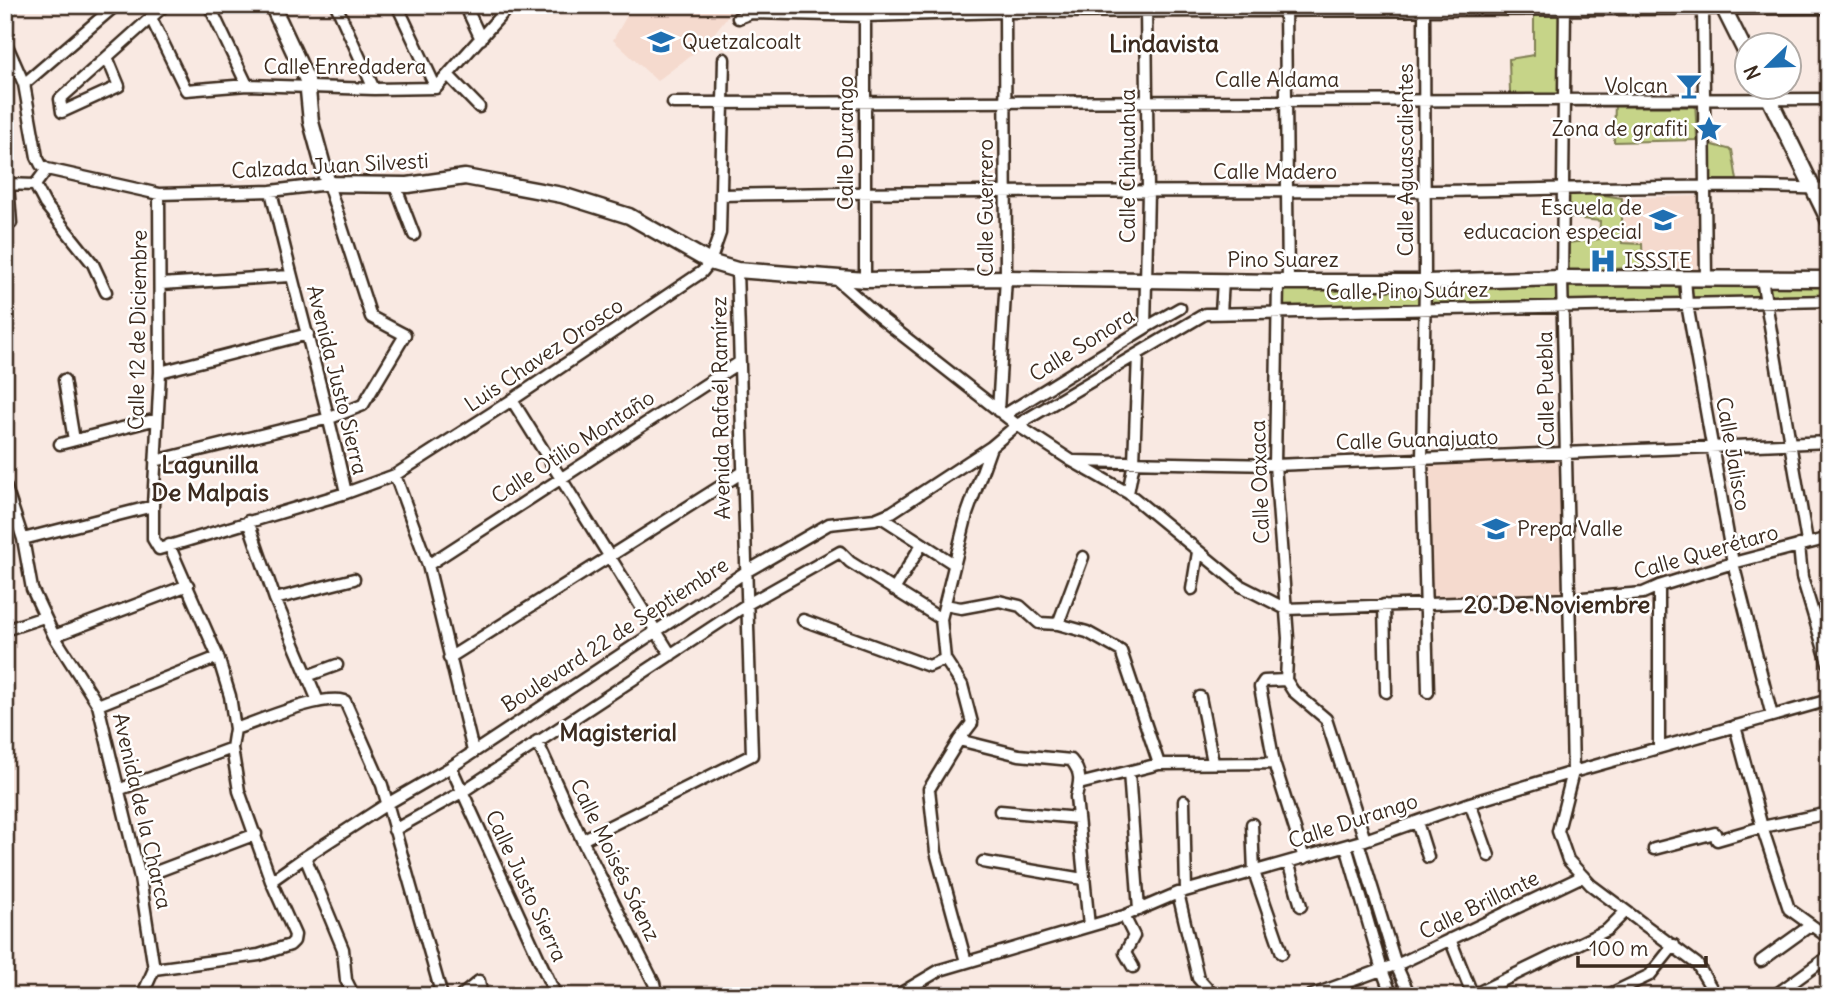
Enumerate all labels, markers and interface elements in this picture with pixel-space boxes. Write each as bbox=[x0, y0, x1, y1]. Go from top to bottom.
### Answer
school or university icon: Quetzalcoalt bbox=[646, 27, 676, 57]
place label: Quetzalcoalt bbox=[682, 28, 801, 55]
district label: Lindavista bbox=[1109, 28, 1219, 58]
north arrow bbox=[1732, 32, 1802, 102]
street label: Calle Enredadera bbox=[263, 53, 427, 80]
text: N bbox=[1739, 62, 1766, 83]
street label: Calle Aguascalientes bbox=[1392, 63, 1419, 257]
street label: Calle Aldama bbox=[1215, 66, 1339, 93]
bar icon: Volcan bbox=[1674, 71, 1704, 101]
place label: Volcan bbox=[1605, 72, 1668, 99]
street label: Calle Durango bbox=[832, 76, 859, 210]
street label: Calle Chihuahua bbox=[1114, 89, 1141, 243]
place icon: Zona de grafiti bbox=[1694, 114, 1724, 144]
place label: Zona de grafiti bbox=[1552, 115, 1688, 142]
street label: Calle Guerrero bbox=[972, 139, 999, 277]
street label: Calzada Juan Silvesti bbox=[231, 147, 429, 184]
street label: Calle Madero bbox=[1213, 158, 1337, 185]
place label: Escuela de educacion especial bbox=[1463, 194, 1642, 245]
school or university icon: Escuela de educacion especial bbox=[1648, 205, 1678, 235]
street label: Calle 12 de Diciembre bbox=[122, 230, 153, 430]
street label: Pino Suarez bbox=[1227, 246, 1339, 273]
hospital icon: ISSSTE bbox=[1588, 246, 1618, 276]
place label: ISSSTE bbox=[1624, 247, 1692, 274]
street label: Calle Pino Suárez bbox=[1325, 276, 1489, 305]
street label: Avenida Justo Sierra bbox=[301, 282, 374, 477]
street label: Luis Chavez Orosco bbox=[459, 292, 628, 418]
street label: Avenida Rafaél Ramírez bbox=[705, 296, 736, 520]
street label: Calle Sonora bbox=[1024, 302, 1139, 388]
street label: Calle Puebla bbox=[1531, 331, 1560, 447]
street label: Calle Otilio Montaño bbox=[486, 384, 659, 509]
street label: Calle Jalisco bbox=[1710, 395, 1757, 513]
street label: Calle Oaxaca bbox=[1244, 420, 1275, 544]
street label: Calle Guanajuato bbox=[1335, 423, 1499, 456]
district label: Lagunilla De Malpais bbox=[151, 449, 269, 507]
school or university icon: Prepa Valle bbox=[1481, 514, 1511, 544]
place label: Prepa Valle bbox=[1517, 515, 1623, 542]
street label: Calle Querétaro bbox=[1630, 518, 1781, 585]
street label: Boulevard 22 de Septiembre bbox=[496, 551, 733, 718]
district label: 20 De Noviembre bbox=[1464, 589, 1650, 619]
street label: Avenida de la Charca bbox=[107, 710, 178, 911]
district label: Magisterial bbox=[559, 717, 677, 747]
street label: Calle Moisés Sáenz bbox=[564, 774, 666, 945]
street label: Calle Durango bbox=[1285, 787, 1421, 854]
street label: Calle Justo Sierra bbox=[479, 806, 573, 966]
street label: Calle Brillante bbox=[1414, 864, 1543, 945]
scale bar bbox=[1578, 924, 1706, 968]
text: 100 m bbox=[1589, 935, 1648, 962]

